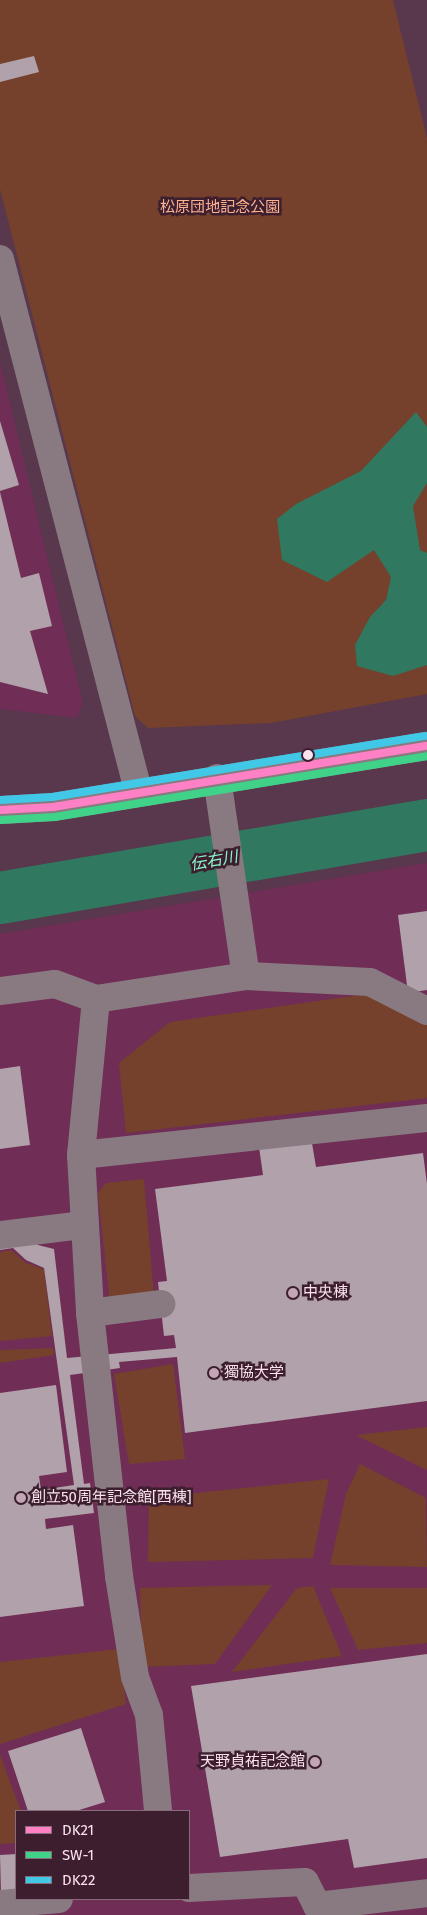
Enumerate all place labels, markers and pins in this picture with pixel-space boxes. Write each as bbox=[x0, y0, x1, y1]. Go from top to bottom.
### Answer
unlabelled marker bbox=[303, 750, 313, 760]
place label: 中央棟 bbox=[303, 1284, 348, 1302]
marker: 中央棟 bbox=[287, 1287, 299, 1299]
place label: 獨協大学 bbox=[224, 1364, 284, 1382]
marker: 獨協大学 bbox=[208, 1367, 220, 1379]
place label: 創立50周年記念館[西棟] bbox=[31, 1489, 192, 1507]
marker: 創立50周年記念館[西棟] bbox=[15, 1492, 27, 1504]
place label: 天野貞祐記念館 bbox=[200, 1753, 305, 1771]
marker: 天野貞祐記念館 bbox=[309, 1756, 321, 1768]

